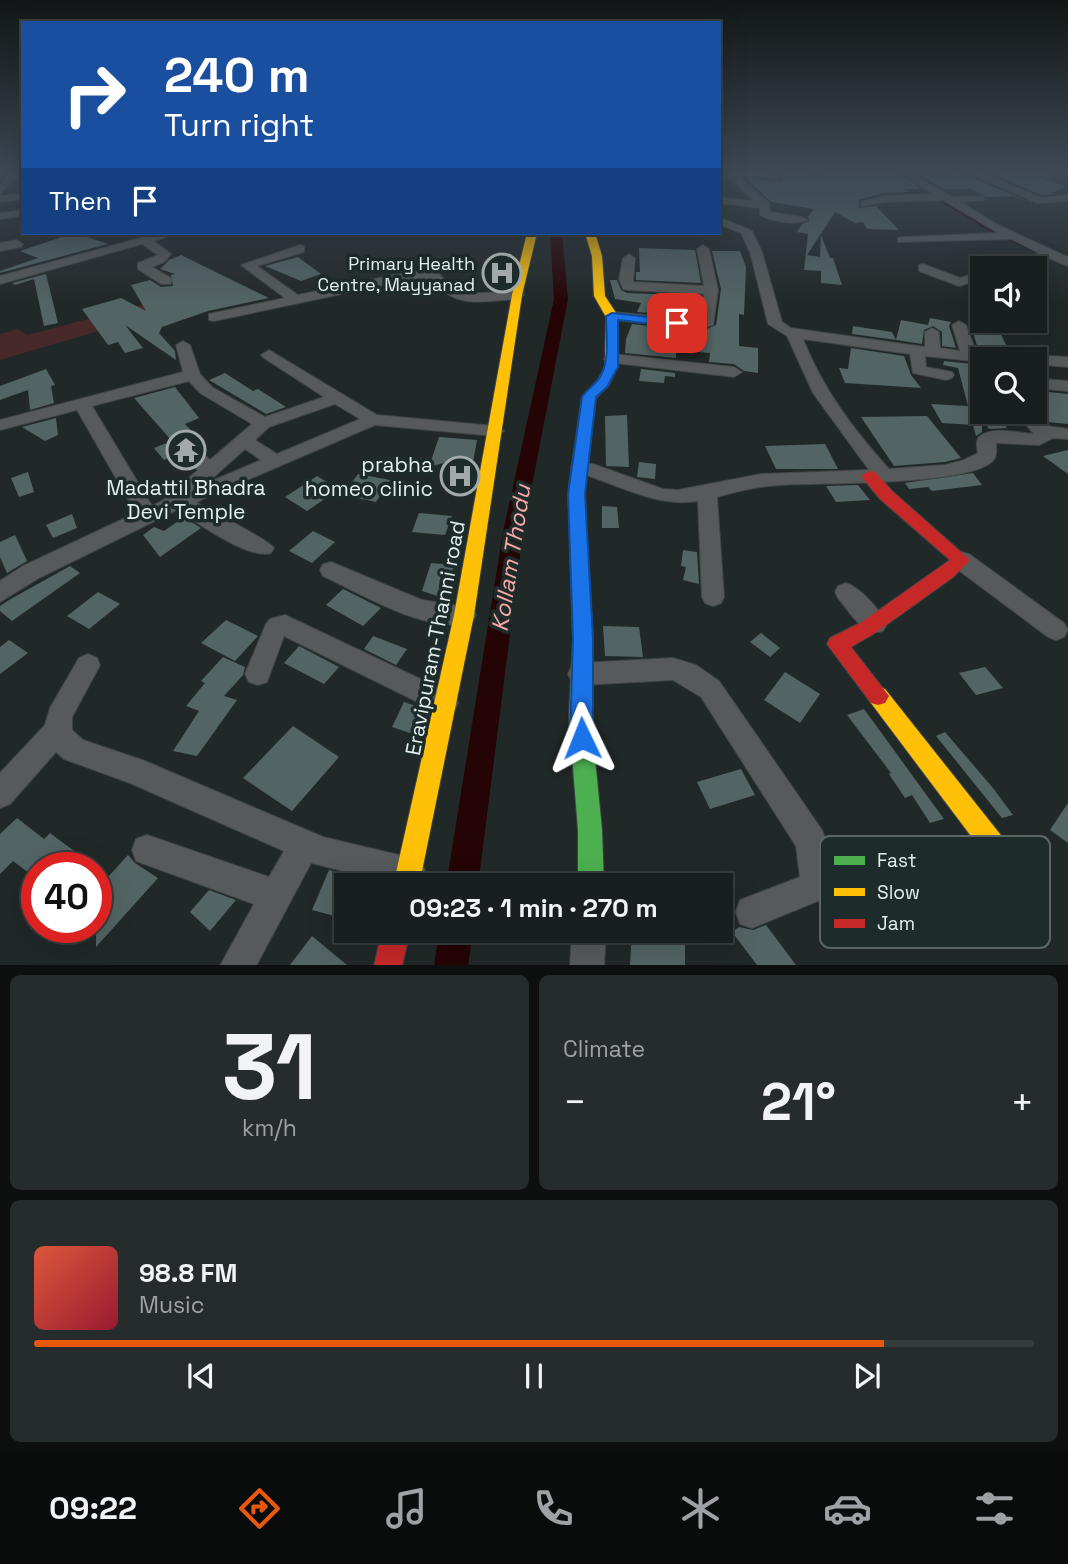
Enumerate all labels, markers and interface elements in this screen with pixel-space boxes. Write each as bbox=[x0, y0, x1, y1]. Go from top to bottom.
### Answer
text: 240 m bbox=[164, 44, 310, 106]
icon: right bbox=[49, 49, 140, 140]
text: Turn right bbox=[164, 105, 314, 145]
icon: arrive bbox=[126, 182, 164, 220]
text: Then bbox=[49, 184, 112, 218]
place label: Primary Health Centre, Mayyanad bbox=[317, 252, 475, 296]
hospital icon: Primary Health Centre, Mayyanad bbox=[481, 252, 523, 294]
map controls bbox=[970, 256, 1047, 424]
button: sound bbox=[970, 256, 1047, 333]
pin bbox=[647, 293, 707, 353]
icon: arrive bbox=[658, 304, 696, 342]
button: search bbox=[970, 347, 1047, 424]
temple icon: Madattil Bhadra Devi Temple bbox=[165, 429, 207, 471]
place label: prabha homeo clinic bbox=[305, 451, 433, 502]
hospital icon: prabha homeo clinic bbox=[439, 455, 481, 497]
place label: Madattil Bhadra Devi Temple bbox=[106, 474, 266, 525]
water label: Kollam Thodu bbox=[485, 482, 538, 633]
street label: Eravipuram-Thanni road bbox=[399, 518, 471, 758]
position arrow bbox=[545, 701, 619, 775]
legend bbox=[820, 836, 1050, 948]
text: Fast bbox=[877, 848, 917, 873]
speed limit sign: 40 bbox=[21, 852, 112, 943]
text: Slow bbox=[877, 880, 920, 905]
text: 09:23 · 1 min · 270 m bbox=[409, 891, 658, 925]
text: Jam bbox=[877, 911, 915, 936]
text: 31 bbox=[222, 1009, 317, 1126]
text: Climate bbox=[563, 1034, 645, 1064]
text: 21° bbox=[761, 1069, 836, 1135]
text: − bbox=[563, 1078, 587, 1126]
text: + bbox=[1010, 1078, 1034, 1126]
text: km/h bbox=[242, 1113, 297, 1143]
text: 98.8 FM bbox=[139, 1256, 237, 1290]
text: Music bbox=[139, 1290, 204, 1320]
icon: previous bbox=[182, 1357, 220, 1395]
icon: pause bbox=[515, 1357, 553, 1395]
icon: next bbox=[848, 1357, 886, 1395]
icon: directions bbox=[235, 1484, 284, 1533]
icon: music bbox=[382, 1484, 431, 1533]
icon: phone bbox=[529, 1484, 578, 1533]
icon: climate bbox=[676, 1484, 725, 1533]
icon: car bbox=[823, 1484, 872, 1533]
icon: filters bbox=[970, 1484, 1019, 1533]
text: 09:22 bbox=[49, 1488, 137, 1528]

